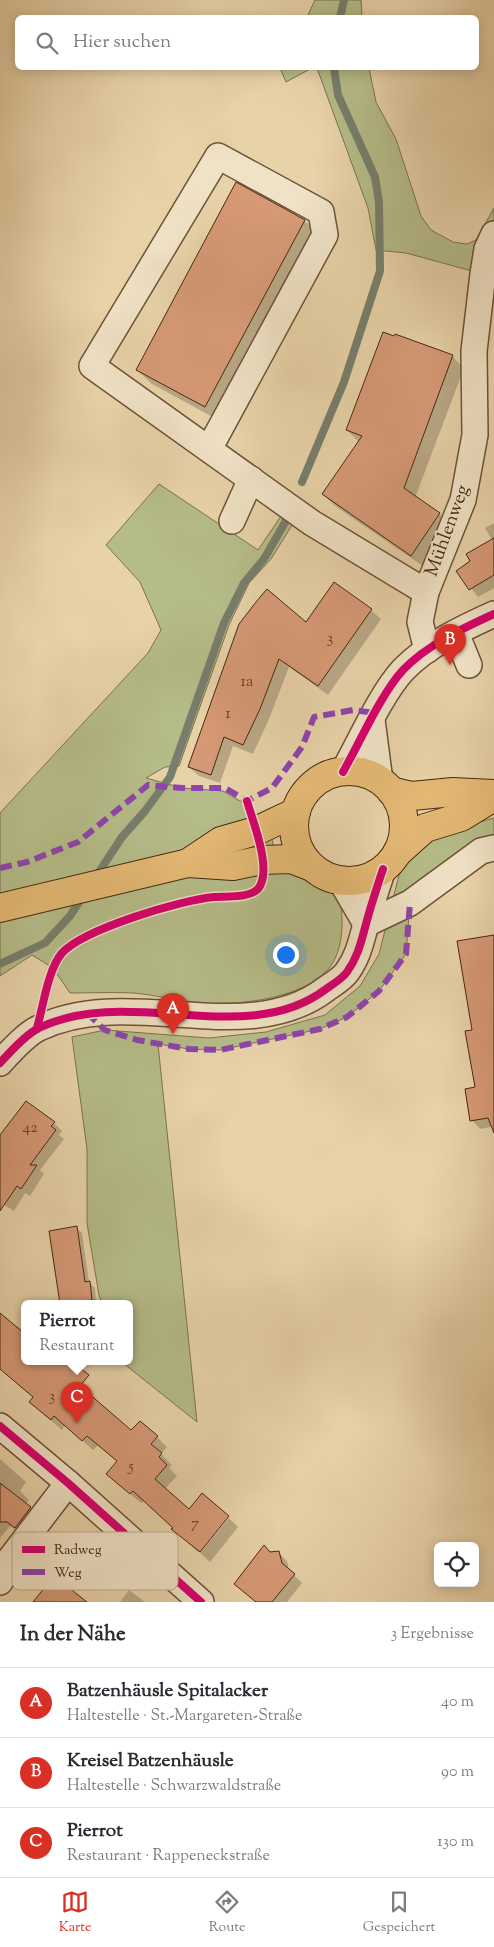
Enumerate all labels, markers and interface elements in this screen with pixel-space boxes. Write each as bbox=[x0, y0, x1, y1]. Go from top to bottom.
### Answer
search box bbox=[15, 15, 479, 70]
icon: search bbox=[33, 29, 61, 57]
text: Hier suchen bbox=[73, 29, 171, 56]
street label: Mühlenweg bbox=[419, 481, 477, 581]
pin: B bbox=[434, 624, 466, 665]
house number: 3 bbox=[327, 628, 333, 651]
house number: 1a bbox=[241, 671, 254, 694]
house number: 1 bbox=[225, 703, 231, 726]
your location bbox=[273, 942, 299, 968]
pin: A bbox=[157, 993, 189, 1034]
house number: 42 bbox=[22, 1117, 38, 1140]
popup bbox=[21, 1300, 133, 1365]
text: Pierrot bbox=[40, 1308, 95, 1335]
text: Restaurant bbox=[40, 1335, 114, 1358]
pin: C bbox=[61, 1382, 93, 1423]
house number: 3 bbox=[49, 1386, 55, 1409]
house number: 5 bbox=[127, 1456, 134, 1479]
house number: 7 bbox=[191, 1513, 199, 1536]
legend bbox=[12, 1532, 178, 1590]
text: Radweg bbox=[54, 1541, 102, 1561]
map controls bbox=[434, 1542, 479, 1587]
button: locate bbox=[434, 1542, 479, 1587]
text: Weg bbox=[54, 1564, 82, 1584]
text: In der Nähe bbox=[20, 1620, 126, 1650]
text: 3 Ergebnisse bbox=[391, 1623, 474, 1646]
text: Batzenhäusle Spitalacker bbox=[67, 1678, 268, 1705]
text: A bbox=[30, 1691, 43, 1714]
text: 40 m bbox=[441, 1691, 474, 1714]
text: Haltestelle · St.-Margareten-Straße bbox=[67, 1705, 302, 1728]
text: Kreisel Batzenhäusle bbox=[67, 1748, 234, 1775]
text: B bbox=[31, 1761, 41, 1784]
text: 90 m bbox=[441, 1761, 474, 1784]
text: Haltestelle · Schwarzwaldstraße bbox=[67, 1775, 281, 1798]
text: Pierrot bbox=[67, 1818, 123, 1845]
text: C bbox=[30, 1831, 42, 1854]
text: 130 m bbox=[437, 1831, 474, 1854]
text: Restaurant · Rappeneckstraße bbox=[67, 1845, 270, 1868]
tab: Karte bbox=[59, 1888, 92, 1938]
tab: Route bbox=[209, 1888, 246, 1938]
tab: Gespeichert bbox=[363, 1888, 435, 1938]

